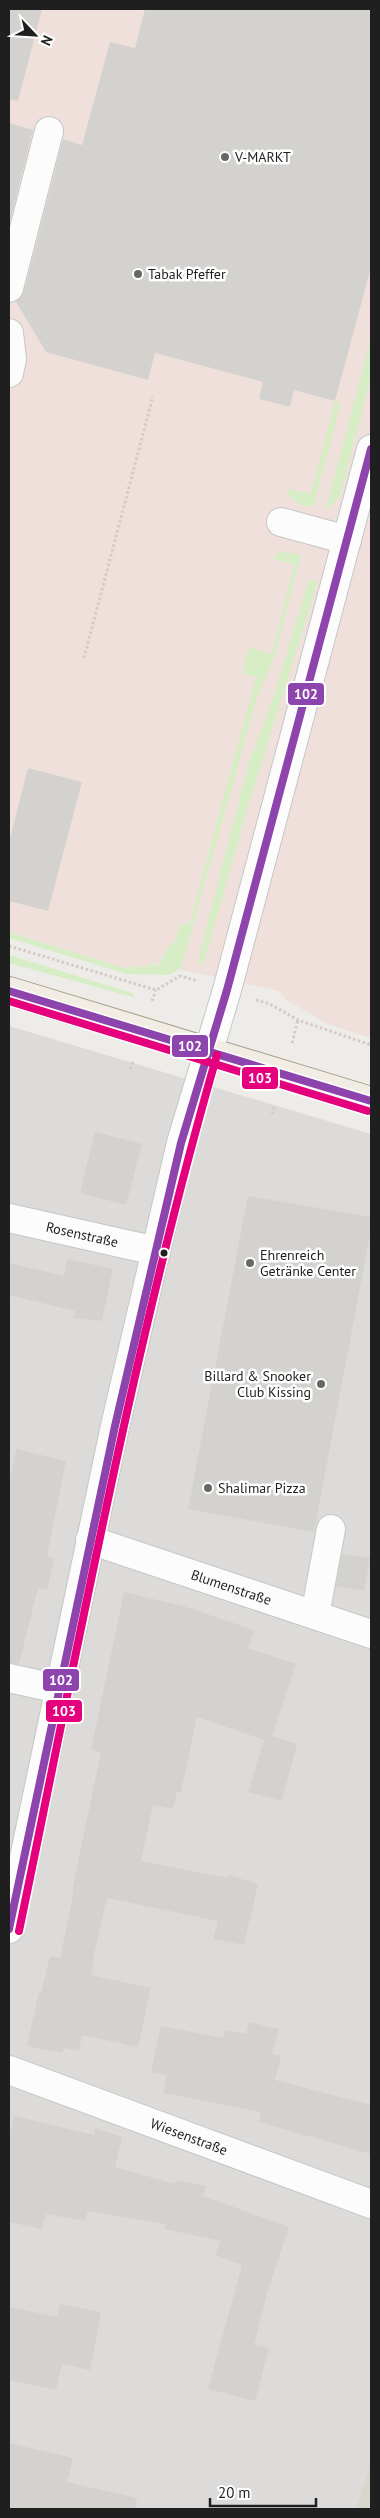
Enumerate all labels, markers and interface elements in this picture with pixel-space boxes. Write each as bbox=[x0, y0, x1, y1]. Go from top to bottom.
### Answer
north arrow bbox=[10, 10, 60, 60]
text: N bbox=[37, 33, 57, 48]
place label: V-MARKT bbox=[234, 148, 291, 166]
marker: V-MARKT bbox=[219, 151, 231, 163]
place label: Tabak Pfeffer bbox=[148, 265, 226, 283]
marker: Tabak Pfeffer bbox=[132, 268, 144, 280]
line badge: 102 bbox=[287, 682, 325, 706]
text: 102 bbox=[294, 685, 318, 703]
line badge: 102 bbox=[171, 1034, 209, 1058]
text: 102 bbox=[178, 1037, 202, 1055]
line badge: 103 bbox=[241, 1066, 279, 1090]
text: 103 bbox=[248, 1069, 272, 1087]
street label: Rosenstraße bbox=[44, 1218, 120, 1251]
place label: Ehrenreich Getränke Center bbox=[260, 1246, 356, 1280]
unlabelled marker bbox=[159, 1248, 169, 1258]
marker: Ehrenreich Getränke Center bbox=[244, 1257, 256, 1269]
place label: Billard & Snooker Club Kissing bbox=[204, 1367, 311, 1401]
marker: Billard & Snooker Club Kissing bbox=[315, 1378, 327, 1390]
place label: Shalimar Pizza bbox=[218, 1479, 306, 1497]
marker: Shalimar Pizza bbox=[202, 1482, 214, 1494]
street label: Blumenstraße bbox=[189, 1565, 274, 1609]
line badge: 102 bbox=[42, 1668, 80, 1692]
text: 102 bbox=[49, 1671, 73, 1689]
line badge: 103 bbox=[45, 1699, 83, 1723]
text: 103 bbox=[52, 1702, 76, 1720]
street label: Wiesenstraße bbox=[148, 2114, 230, 2159]
scale bar bbox=[210, 2476, 316, 2508]
text: 20 m bbox=[218, 2483, 251, 2502]

